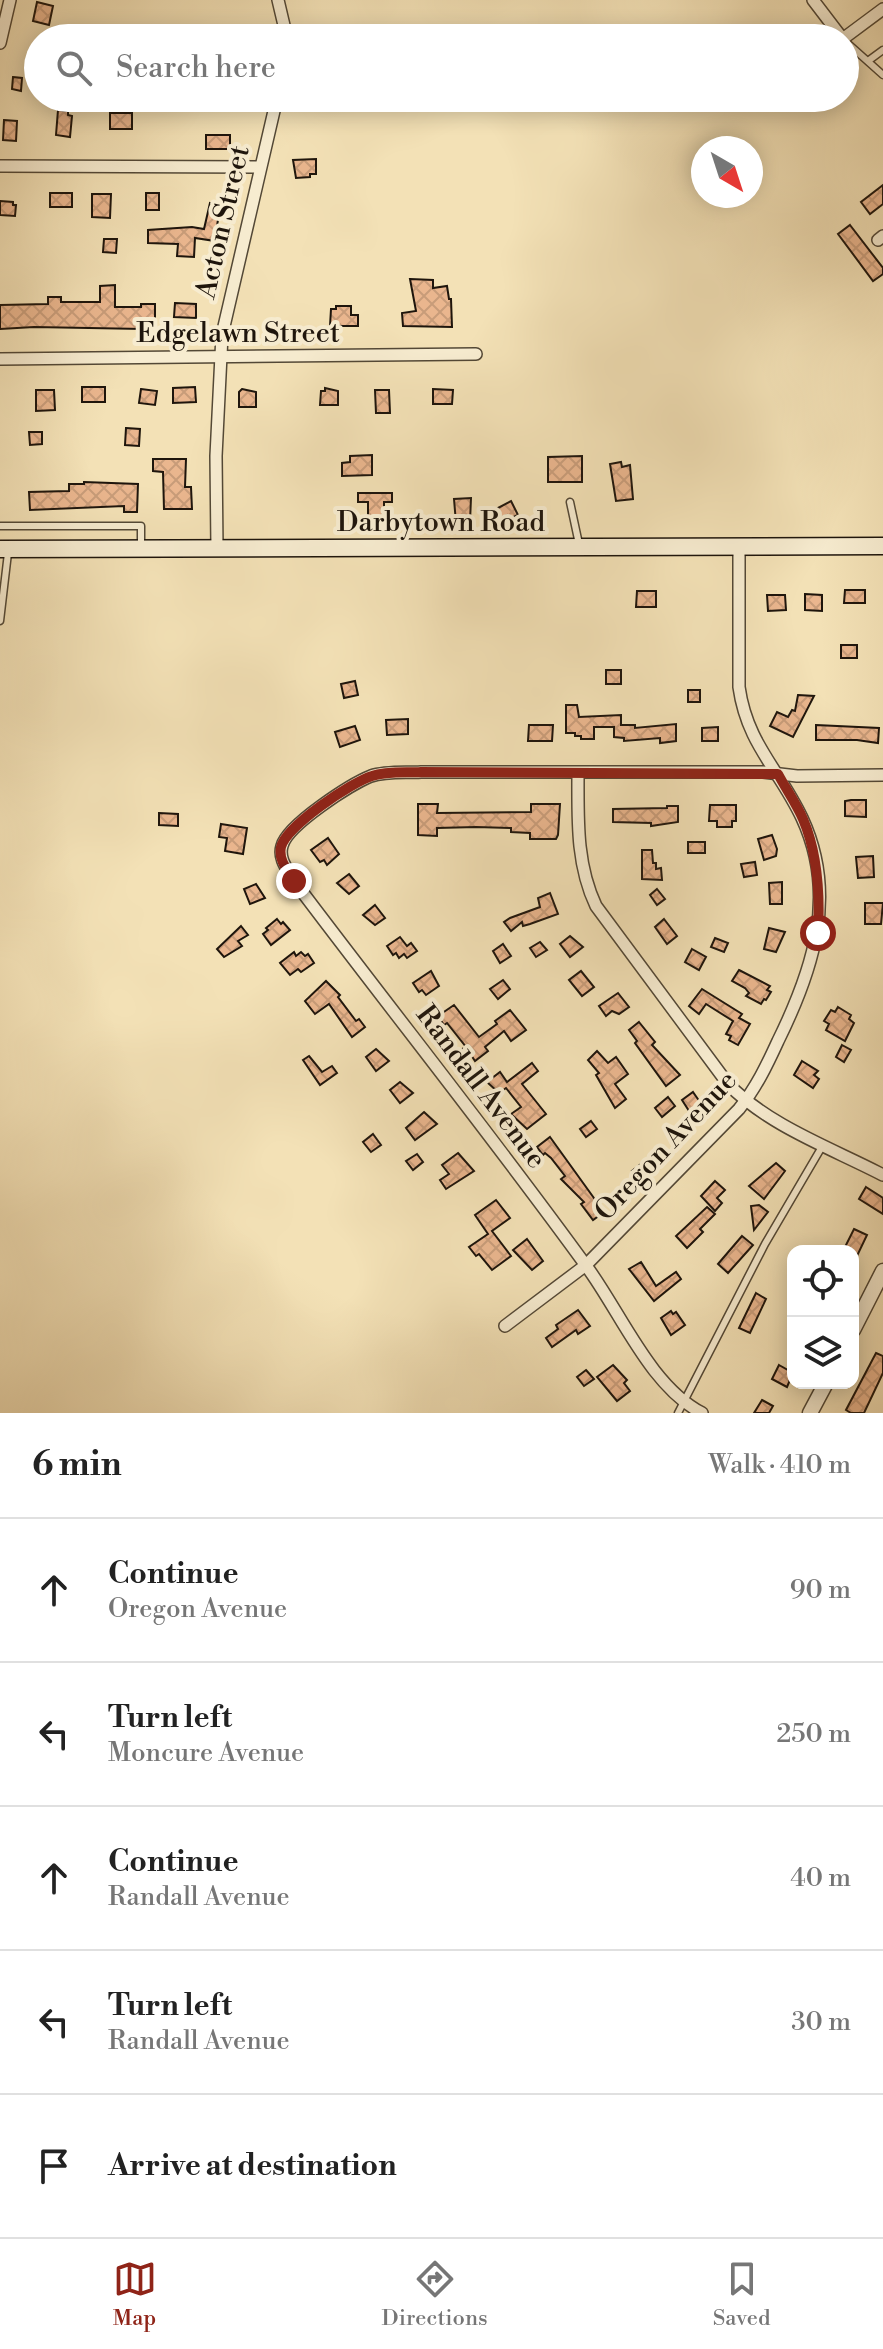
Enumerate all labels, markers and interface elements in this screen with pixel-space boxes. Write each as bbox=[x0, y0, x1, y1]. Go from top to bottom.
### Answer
search box bbox=[24, 24, 859, 112]
icon: search bbox=[52, 46, 96, 90]
text: Search here bbox=[116, 49, 276, 87]
north arrow bbox=[691, 136, 763, 208]
street label: Acton Street bbox=[188, 142, 258, 303]
street label: Edgelawn Street bbox=[136, 316, 340, 351]
street label: Darbytown Road bbox=[337, 505, 545, 540]
route end bbox=[276, 863, 312, 899]
route start bbox=[800, 915, 836, 951]
street label: Randall Avenue bbox=[408, 998, 554, 1176]
street label: Oregon Avenue bbox=[587, 1064, 745, 1228]
map controls bbox=[787, 1245, 859, 1389]
button: locate bbox=[787, 1245, 859, 1317]
button: layers bbox=[787, 1317, 859, 1389]
text: 6 min bbox=[32, 1444, 122, 1486]
text: Walk · 410 m bbox=[708, 1449, 851, 1481]
text: Continue bbox=[108, 1555, 239, 1593]
icon: ahead bbox=[32, 1568, 76, 1612]
text: 90 m bbox=[790, 1574, 851, 1606]
text: Oregon Avenue bbox=[108, 1593, 287, 1625]
text: Turn left bbox=[108, 1699, 232, 1737]
icon: left bbox=[32, 1712, 76, 1756]
text: 250 m bbox=[776, 1718, 851, 1750]
text: Moncure Avenue bbox=[108, 1737, 304, 1769]
text: Continue bbox=[108, 1843, 239, 1881]
icon: ahead bbox=[32, 1856, 76, 1900]
text: 40 m bbox=[790, 1862, 851, 1894]
text: Randall Avenue bbox=[108, 1881, 290, 1913]
text: Turn left bbox=[108, 1987, 232, 2025]
icon: left bbox=[32, 2000, 76, 2044]
text: 30 m bbox=[791, 2006, 851, 2038]
text: Randall Avenue bbox=[108, 2025, 290, 2057]
icon: arrive bbox=[32, 2144, 76, 2188]
text: Arrive at destination bbox=[108, 2147, 397, 2185]
tab: Map bbox=[113, 2257, 157, 2332]
tab: Directions bbox=[382, 2257, 488, 2332]
tab: Saved bbox=[713, 2257, 770, 2332]

